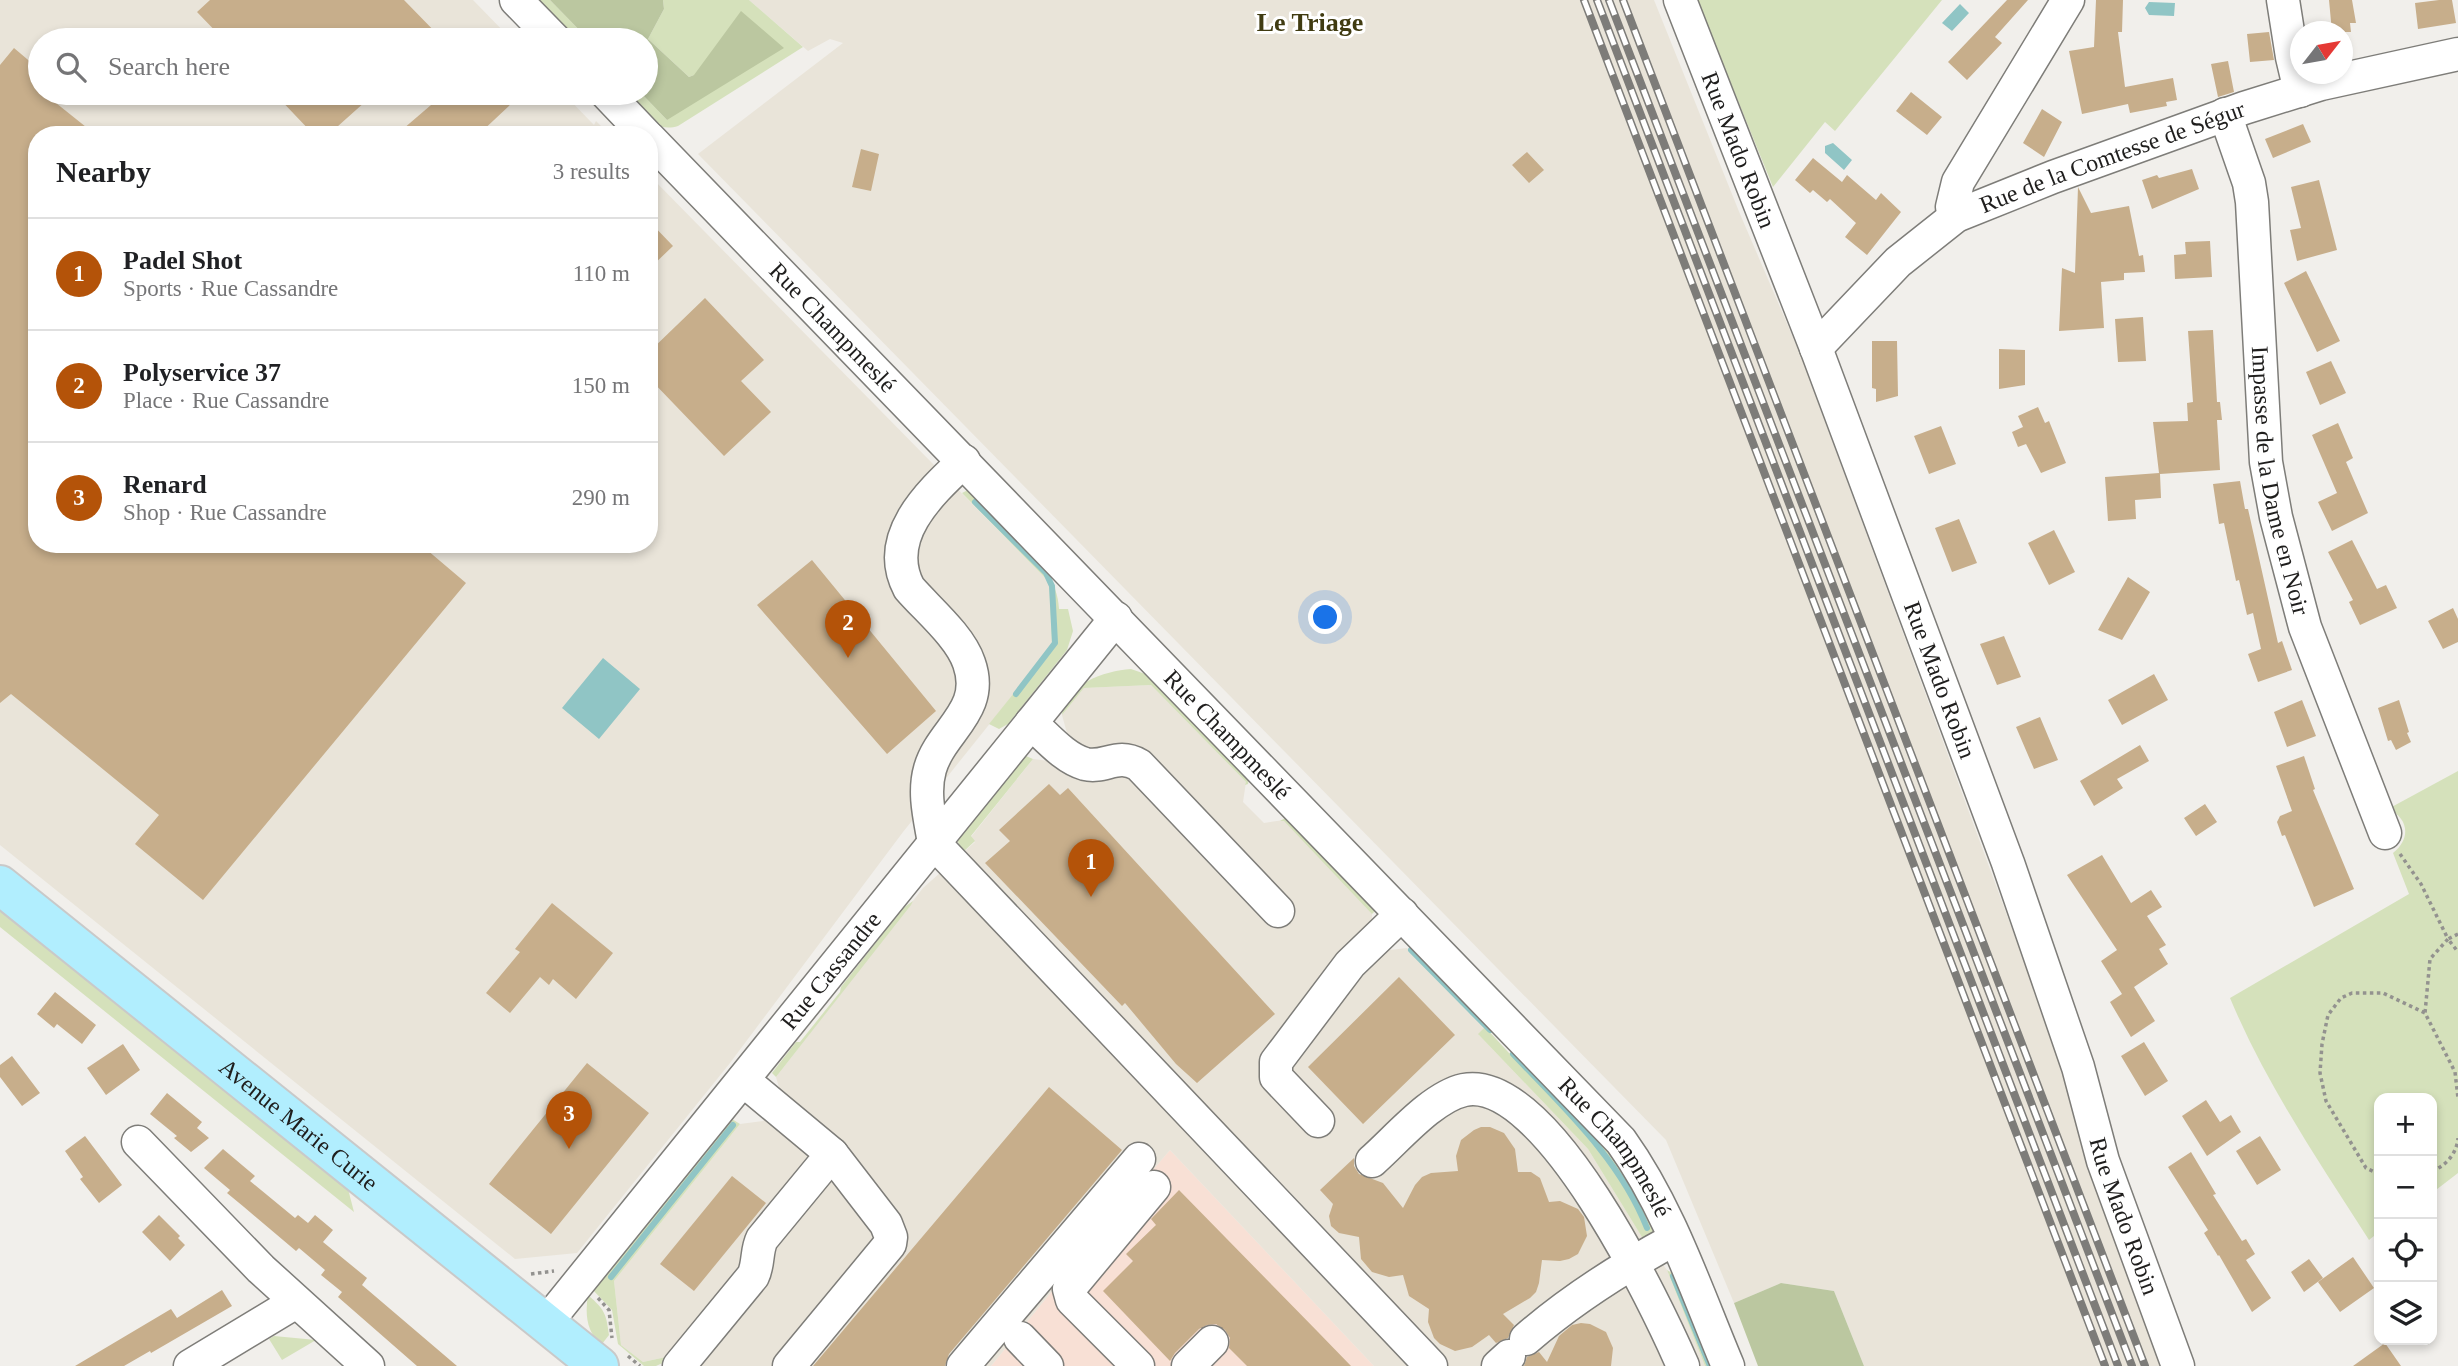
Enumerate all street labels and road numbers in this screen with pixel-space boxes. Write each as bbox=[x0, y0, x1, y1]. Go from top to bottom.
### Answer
street label: Rue Mado Robin bbox=[1696, 68, 1781, 232]
street label: Rue de la Comtesse de Ségur bbox=[1976, 96, 2248, 218]
street label: Rue Champmeslé bbox=[764, 257, 901, 398]
street label: Impasse de la Dame en Noir bbox=[2247, 345, 2314, 618]
street label: Rue Mado Robin bbox=[1899, 598, 1981, 762]
street label: Rue Champmeslé bbox=[1159, 665, 1296, 805]
street label: Rue Cassandre bbox=[776, 907, 886, 1035]
street label: Avenue Marie Curie bbox=[214, 1053, 383, 1196]
street label: Rue Champmeslé bbox=[1553, 1072, 1676, 1221]
street label: Rue Mado Robin bbox=[2084, 1135, 2164, 1298]

